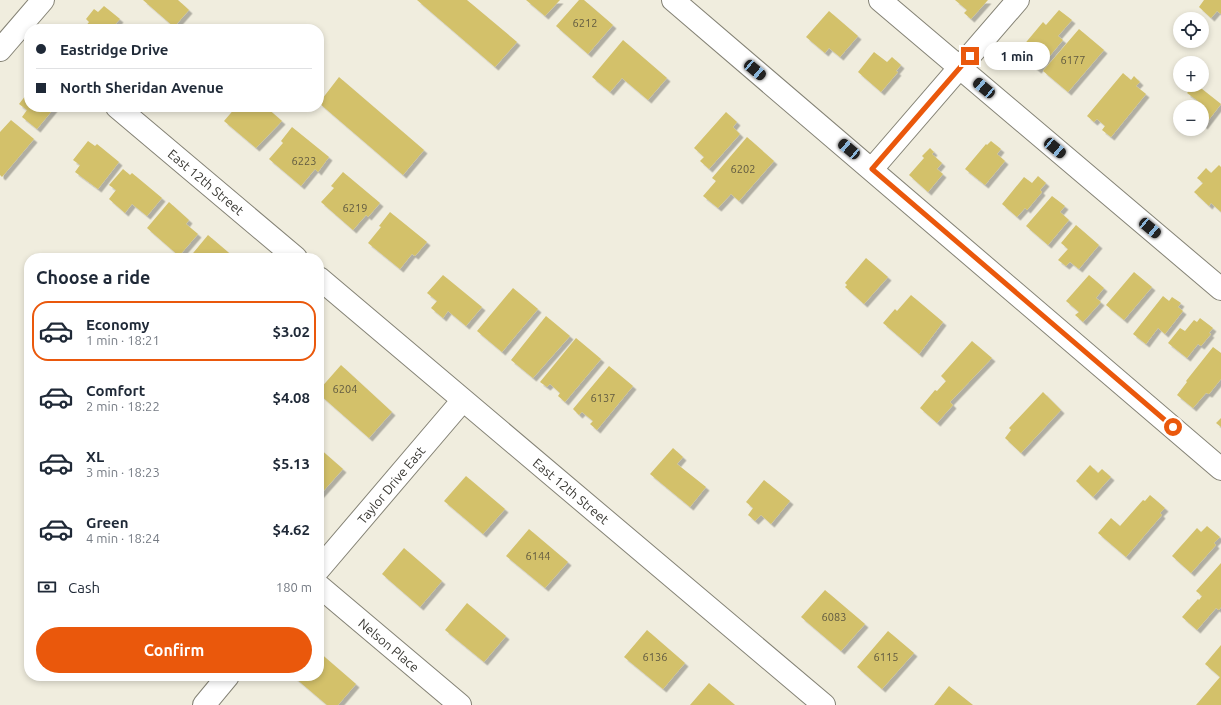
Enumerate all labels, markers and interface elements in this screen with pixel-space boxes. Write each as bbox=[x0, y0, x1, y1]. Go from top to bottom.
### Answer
map controls bbox=[1173, 12, 1209, 136]
button: locate bbox=[1173, 12, 1209, 48]
house number: 6212 bbox=[573, 17, 597, 29]
text: Eastridge Drive bbox=[60, 41, 168, 58]
callout: 1 min bbox=[984, 42, 1050, 70]
route end bbox=[961, 47, 979, 65]
text: 1 min bbox=[1001, 49, 1033, 63]
house number: 6177 bbox=[1061, 54, 1085, 66]
button: + bbox=[1173, 56, 1209, 92]
car bbox=[742, 58, 768, 82]
car bbox=[971, 76, 997, 100]
text: North Sheridan Avenue bbox=[60, 79, 224, 96]
button: − bbox=[1173, 100, 1209, 136]
car bbox=[1042, 136, 1068, 160]
car bbox=[836, 137, 862, 161]
street label: East 12th Street bbox=[165, 146, 247, 218]
house number: 6223 bbox=[292, 155, 316, 167]
house number: 6202 bbox=[731, 163, 755, 175]
house number: 6219 bbox=[343, 202, 367, 214]
car bbox=[1137, 216, 1163, 240]
text: Choose a ride bbox=[36, 267, 150, 287]
icon: car bbox=[38, 313, 74, 349]
text: Economy bbox=[86, 316, 150, 333]
text: $3.02 bbox=[272, 323, 310, 340]
text: 1 min · 18:21 bbox=[86, 333, 160, 347]
icon: car bbox=[38, 379, 74, 415]
text: Comfort bbox=[86, 382, 145, 399]
house number: 6204 bbox=[333, 383, 357, 395]
text: $4.08 bbox=[272, 389, 310, 406]
house number: 6137 bbox=[591, 392, 615, 404]
text: 2 min · 18:22 bbox=[86, 399, 160, 413]
route start bbox=[1164, 418, 1182, 436]
street label: Taylor Drive East bbox=[354, 443, 428, 527]
icon: car bbox=[38, 445, 74, 481]
text: XL bbox=[86, 448, 104, 465]
text: $5.13 bbox=[272, 455, 310, 472]
street label: East 12th Street bbox=[530, 455, 612, 527]
text: 3 min · 18:23 bbox=[86, 465, 160, 479]
icon: car bbox=[38, 511, 74, 547]
text: Green bbox=[86, 514, 128, 531]
text: $4.62 bbox=[272, 521, 310, 538]
text: 4 min · 18:24 bbox=[86, 531, 160, 545]
house number: 6144 bbox=[526, 550, 550, 562]
icon: cash bbox=[36, 576, 58, 598]
text: Cash bbox=[68, 579, 100, 596]
text: 180 m bbox=[276, 580, 312, 594]
house number: 6083 bbox=[822, 611, 846, 623]
street label: Nelson Place bbox=[356, 616, 422, 674]
button: Confirm bbox=[36, 627, 312, 673]
house number: 6136 bbox=[643, 651, 667, 663]
house number: 6115 bbox=[874, 651, 898, 663]

